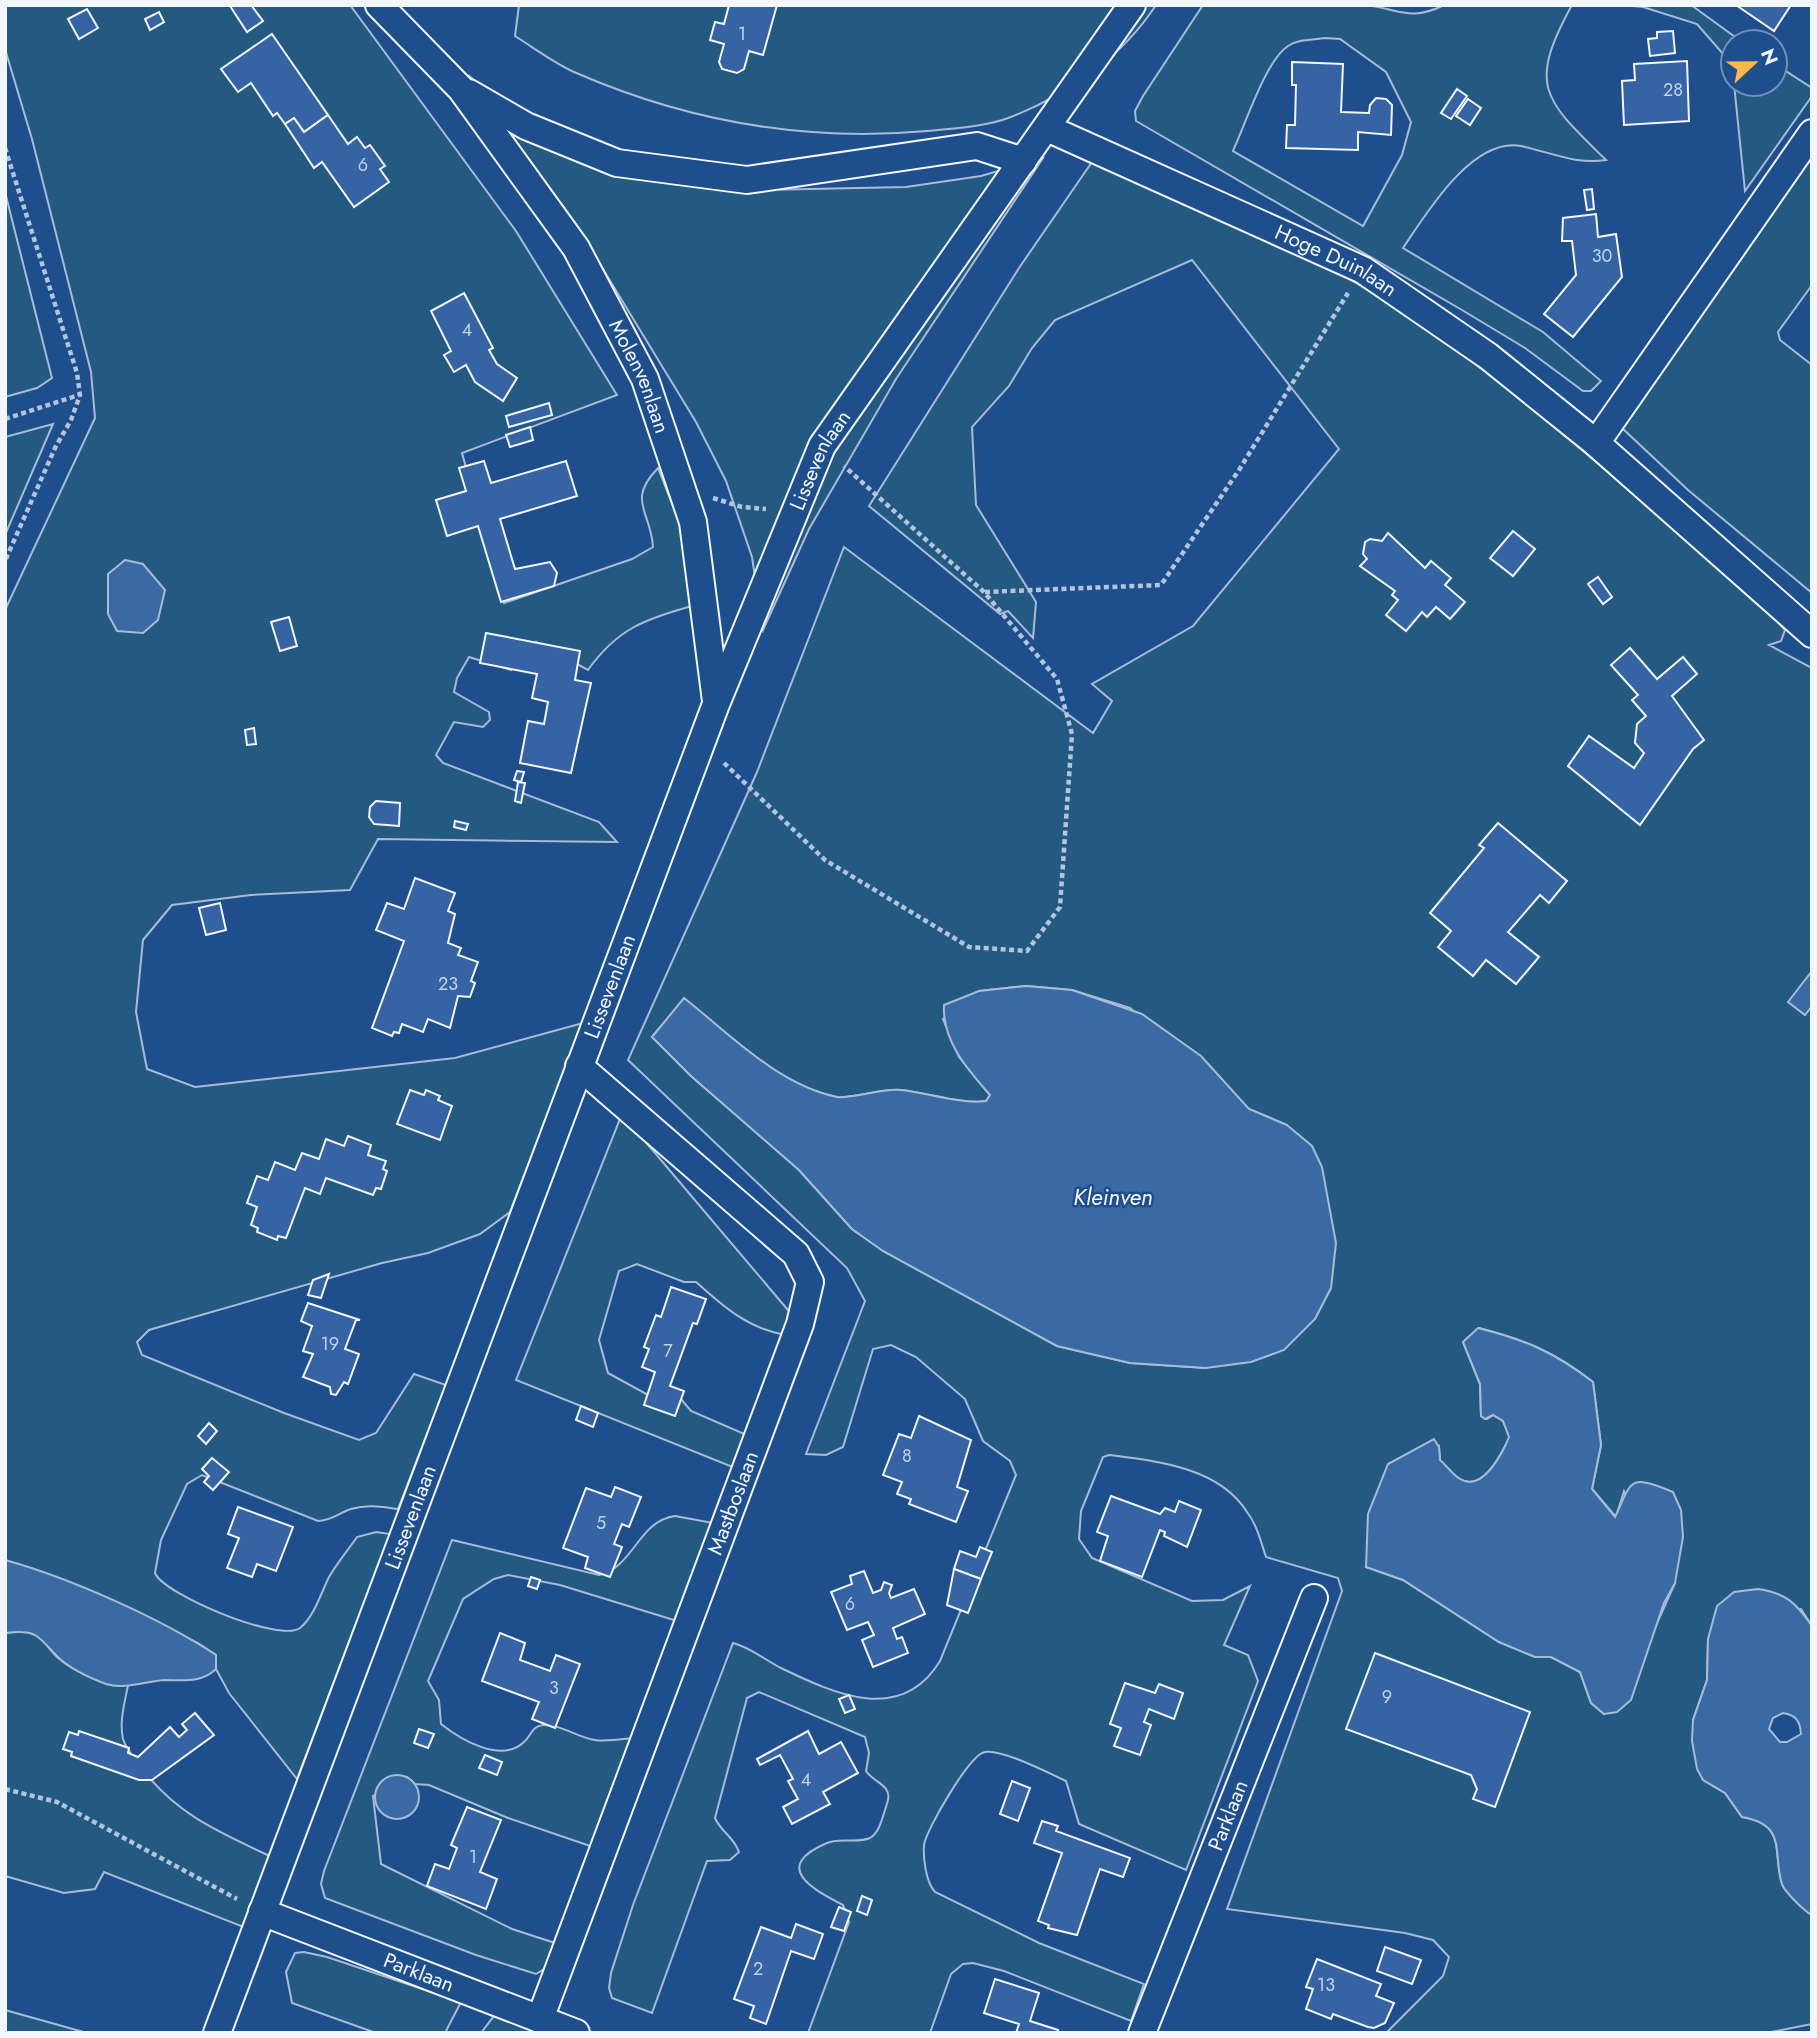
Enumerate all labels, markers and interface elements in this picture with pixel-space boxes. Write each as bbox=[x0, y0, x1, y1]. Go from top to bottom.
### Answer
house number: 1 bbox=[738, 21, 746, 47]
north arrow bbox=[1719, 28, 1789, 98]
text: N bbox=[1754, 45, 1785, 69]
house number: 28 bbox=[1663, 77, 1683, 103]
house number: 6 bbox=[358, 152, 368, 178]
street label: Hoge Duinlaan bbox=[1270, 217, 1403, 304]
house number: 30 bbox=[1592, 243, 1613, 269]
street label: Molenvenlaan bbox=[601, 314, 677, 437]
house number: 4 bbox=[462, 317, 472, 343]
street label: Lissevenlaan bbox=[782, 404, 858, 515]
street label: Lissevenlaan bbox=[577, 930, 643, 1043]
house number: 23 bbox=[438, 971, 458, 997]
water label: Kleinven bbox=[1073, 1180, 1153, 1214]
house number: 19 bbox=[321, 1331, 339, 1357]
house number: 7 bbox=[663, 1338, 673, 1364]
house number: 8 bbox=[902, 1443, 912, 1469]
street label: Mastboslaan bbox=[700, 1447, 766, 1559]
street label: Lissevenlaan bbox=[377, 1461, 444, 1574]
house number: 5 bbox=[596, 1510, 606, 1536]
house number: 6 bbox=[845, 1591, 855, 1617]
house number: 3 bbox=[549, 1675, 559, 1701]
house number: 9 bbox=[1382, 1684, 1392, 1710]
house number: 4 bbox=[801, 1767, 811, 1793]
street label: Parklaan bbox=[1201, 1776, 1256, 1855]
house number: 1 bbox=[469, 1844, 477, 1870]
street label: Parklaan bbox=[379, 1945, 458, 2000]
house number: 2 bbox=[753, 1956, 763, 1982]
house number: 13 bbox=[1317, 1972, 1335, 1998]

